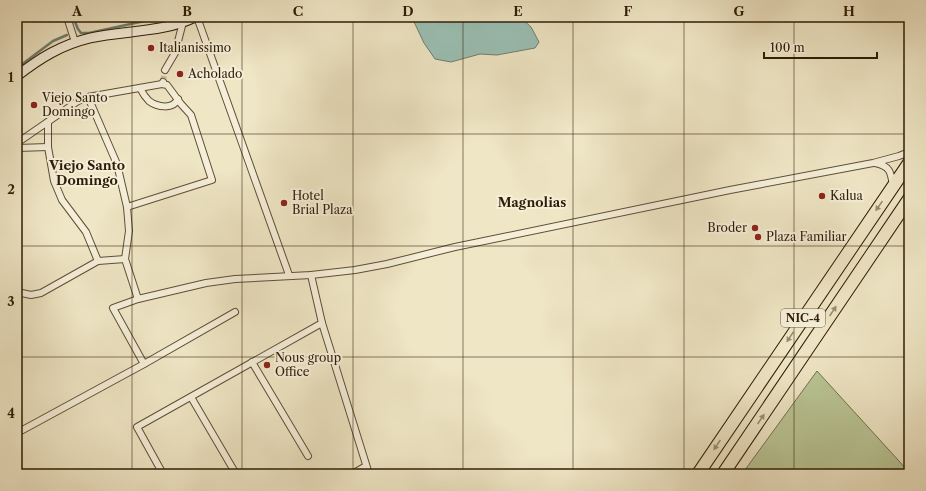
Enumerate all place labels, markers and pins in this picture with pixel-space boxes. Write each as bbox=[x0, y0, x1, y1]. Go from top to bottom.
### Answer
place label: Italianissimo bbox=[159, 40, 231, 55]
marker: Italianissimo bbox=[146, 43, 156, 53]
place label: Acholado bbox=[187, 66, 242, 81]
marker: Acholado bbox=[175, 69, 185, 79]
place label: Viejo Santo Domingo bbox=[41, 90, 108, 119]
marker: Viejo Santo Domingo bbox=[29, 100, 39, 110]
place label: Hotel Brial Plaza bbox=[292, 188, 353, 217]
place label: Kalua bbox=[830, 188, 864, 203]
marker: Kalua bbox=[817, 191, 827, 201]
marker: Hotel Brial Plaza bbox=[279, 198, 289, 208]
place label: Broder bbox=[707, 220, 747, 235]
marker: Broder bbox=[750, 223, 760, 233]
place label: Plaza Familiar bbox=[766, 229, 847, 244]
marker: Plaza Familiar bbox=[753, 232, 763, 242]
place label: Nous group Office bbox=[275, 350, 341, 379]
marker: Nous group Office bbox=[262, 360, 272, 370]

